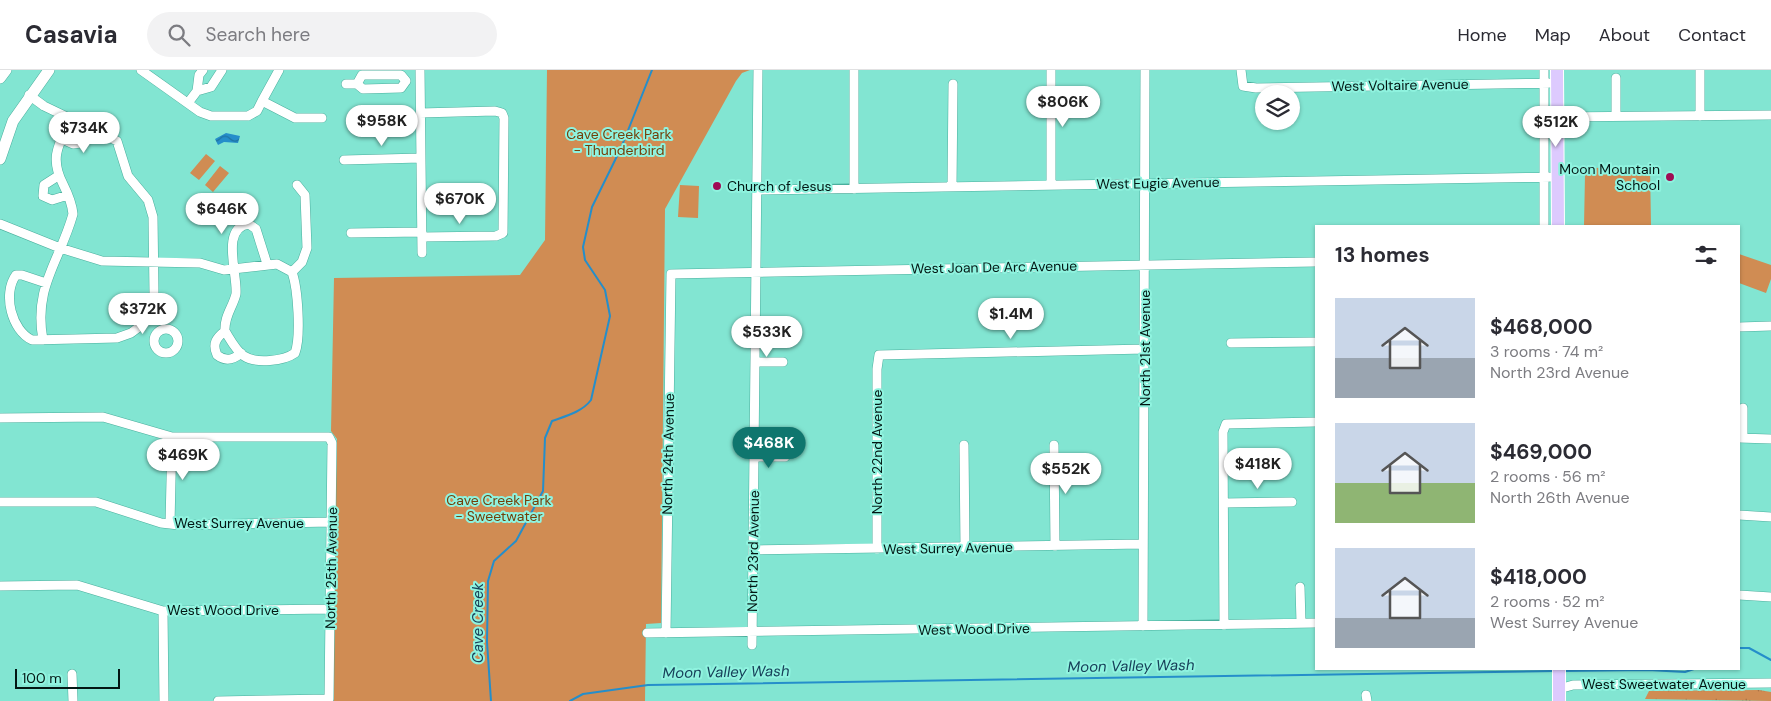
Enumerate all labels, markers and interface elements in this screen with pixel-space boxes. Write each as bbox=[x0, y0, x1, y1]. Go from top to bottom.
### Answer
search box bbox=[147, 12, 497, 57]
text: Casavia bbox=[25, 19, 117, 50]
icon: search bbox=[165, 21, 193, 49]
text: Search here bbox=[205, 22, 310, 47]
text: Home bbox=[1457, 23, 1507, 47]
text: Map bbox=[1535, 23, 1571, 47]
text: About bbox=[1599, 23, 1650, 47]
text: Contact bbox=[1678, 23, 1746, 47]
street label: West Voltaire Avenue bbox=[1331, 75, 1469, 95]
pin: $806K bbox=[1028, 85, 1098, 128]
map controls bbox=[1255, 85, 1300, 130]
button: layers bbox=[1255, 85, 1300, 130]
text: $806K bbox=[1037, 91, 1089, 112]
pin: $958K bbox=[347, 104, 417, 147]
pin: $512K bbox=[1521, 106, 1591, 148]
text: $958K bbox=[357, 110, 407, 131]
text: $512K bbox=[1533, 111, 1579, 132]
pin: $734K bbox=[49, 112, 119, 154]
text: $734K bbox=[60, 117, 108, 138]
park label: Cave Creek Park - Thunderbird bbox=[566, 125, 672, 159]
place label: Moon Mountain School bbox=[1559, 160, 1660, 194]
marker: Moon Mountain School bbox=[1664, 171, 1676, 183]
street label: West Eugie Avenue bbox=[1096, 173, 1220, 193]
place label: Church of Jesus bbox=[727, 177, 832, 195]
marker: Church of Jesus bbox=[711, 180, 723, 192]
pin: $670K bbox=[425, 182, 495, 225]
text: $670K bbox=[435, 188, 485, 209]
pin: $646K bbox=[187, 192, 257, 235]
text: $646K bbox=[197, 198, 247, 219]
text: 13 homes bbox=[1335, 241, 1430, 269]
icon: filters bbox=[1692, 241, 1720, 269]
street label: West Joan De Arc Avenue bbox=[911, 257, 1077, 277]
street label: North 21st Avenue bbox=[1136, 290, 1154, 406]
pin: $372K bbox=[108, 292, 178, 335]
text: $372K bbox=[119, 298, 167, 319]
pin: $1.4M bbox=[976, 298, 1046, 340]
text: $1.4M bbox=[989, 303, 1033, 324]
text: $468,000 bbox=[1490, 313, 1592, 341]
pin: $533K bbox=[732, 316, 802, 358]
icon: home bbox=[1375, 318, 1435, 378]
text: $533K bbox=[742, 321, 792, 342]
text: 3 rooms · 74 m² bbox=[1490, 341, 1603, 362]
text: North 23rd Avenue bbox=[1490, 362, 1629, 383]
street label: North 22nd Avenue bbox=[868, 390, 886, 514]
street label: North 24th Avenue bbox=[658, 393, 678, 515]
pin: $468K bbox=[734, 426, 804, 469]
text: $468K bbox=[744, 432, 794, 453]
pin: $469K bbox=[148, 438, 218, 481]
text: $469,000 bbox=[1490, 438, 1592, 466]
icon: home bbox=[1375, 443, 1435, 503]
text: $469K bbox=[158, 444, 208, 465]
pin: $418K bbox=[1223, 448, 1293, 490]
pin: $552K bbox=[1031, 452, 1101, 495]
text: $418K bbox=[1235, 453, 1281, 474]
text: $552K bbox=[1041, 458, 1091, 479]
text: 2 rooms · 56 m² bbox=[1490, 466, 1606, 487]
text: North 26th Avenue bbox=[1490, 487, 1630, 508]
street label: North 23rd Avenue bbox=[743, 490, 763, 612]
park label: Cave Creek Park - Sweetwater bbox=[446, 491, 552, 525]
street label: North 25th Avenue bbox=[321, 507, 341, 629]
street label: West Surrey Avenue bbox=[174, 514, 304, 532]
street label: West Surrey Avenue bbox=[883, 538, 1013, 558]
text: $418,000 bbox=[1490, 563, 1587, 591]
icon: home bbox=[1375, 568, 1435, 628]
water label: Cave Creek bbox=[468, 583, 488, 663]
text: 2 rooms · 52 m² bbox=[1490, 591, 1605, 612]
street label: West Wood Drive bbox=[167, 601, 279, 619]
text: West Surrey Avenue bbox=[1490, 612, 1638, 633]
street label: West Wood Drive bbox=[918, 619, 1030, 639]
water label: Moon Valley Wash bbox=[1067, 655, 1195, 677]
water label: Moon Valley Wash bbox=[662, 661, 790, 683]
scale bar bbox=[15, 666, 120, 689]
text: 100 m bbox=[22, 669, 62, 687]
street label: West Sweetwater Avenue bbox=[1582, 675, 1746, 693]

